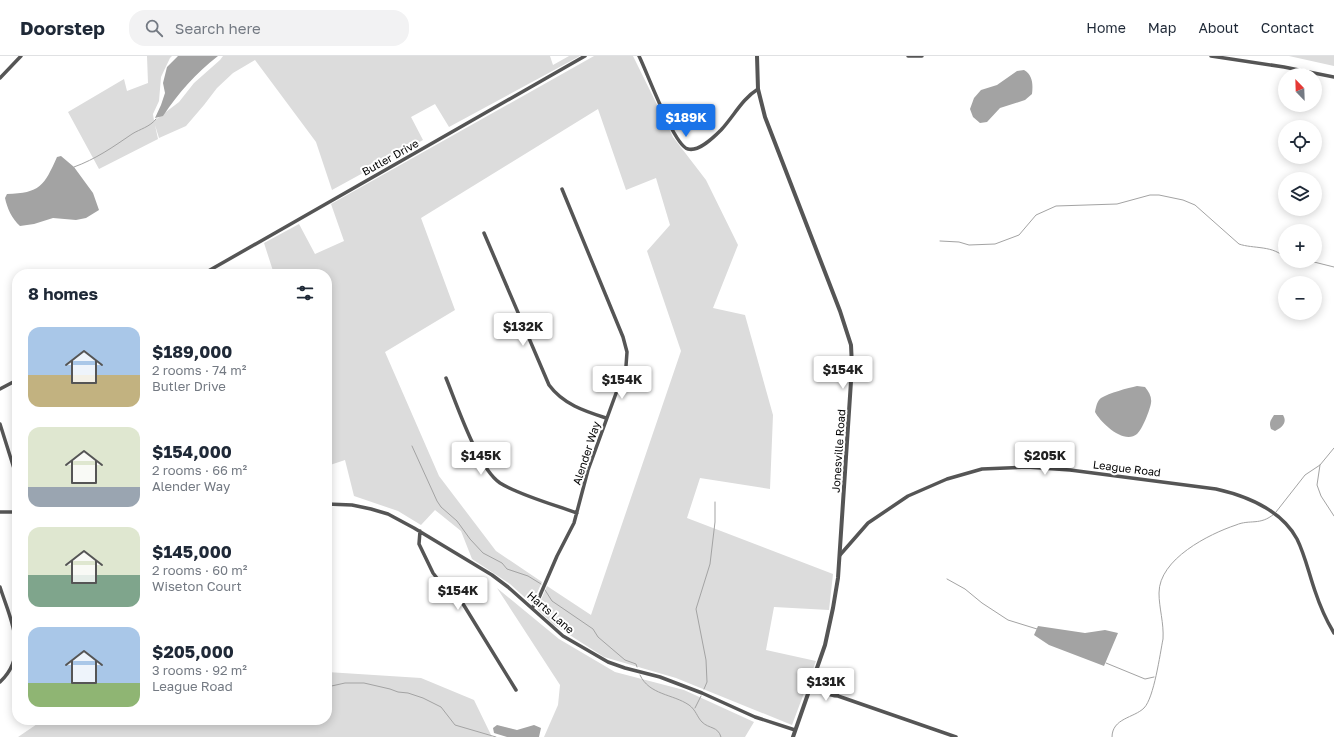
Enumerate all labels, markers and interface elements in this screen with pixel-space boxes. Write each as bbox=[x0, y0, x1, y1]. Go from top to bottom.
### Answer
search box bbox=[129, 10, 409, 46]
text: Doorstep bbox=[20, 16, 105, 39]
icon: search bbox=[143, 17, 165, 39]
text: Search here bbox=[175, 19, 261, 37]
text: Home bbox=[1086, 19, 1126, 36]
text: Map bbox=[1148, 19, 1176, 36]
text: About bbox=[1198, 19, 1239, 36]
text: Contact bbox=[1261, 19, 1314, 36]
north arrow bbox=[1278, 68, 1322, 112]
map controls bbox=[1278, 68, 1322, 320]
pin: $189K bbox=[658, 104, 714, 138]
text: $189K bbox=[665, 109, 707, 125]
button: locate bbox=[1278, 120, 1322, 164]
street label: Butler Drive bbox=[360, 136, 420, 178]
button: layers bbox=[1278, 172, 1322, 216]
button: + bbox=[1278, 224, 1322, 268]
button: − bbox=[1278, 276, 1322, 320]
icon: filters bbox=[294, 282, 316, 304]
text: 8 homes bbox=[28, 283, 98, 304]
pin: $132K bbox=[495, 313, 551, 347]
text: $132K bbox=[503, 318, 543, 334]
text: $189,000 bbox=[152, 341, 232, 362]
icon: home bbox=[60, 343, 108, 391]
pin: $154K bbox=[815, 356, 871, 390]
text: $154K bbox=[823, 361, 863, 377]
text: 2 rooms · 74 m² bbox=[152, 362, 246, 378]
pin: $154K bbox=[594, 366, 650, 400]
text: $154K bbox=[602, 371, 642, 387]
text: Butler Drive bbox=[152, 378, 226, 394]
street label: Jonesville Road bbox=[829, 409, 847, 493]
street label: Alender Way bbox=[570, 420, 602, 486]
text: $154,000 bbox=[152, 441, 232, 462]
pin: $145K bbox=[453, 442, 509, 476]
pin: $205K bbox=[1017, 442, 1073, 476]
icon: home bbox=[60, 443, 108, 491]
text: $145K bbox=[461, 447, 501, 463]
text: $205K bbox=[1024, 447, 1066, 463]
street label: League Road bbox=[1092, 457, 1162, 479]
text: 2 rooms · 66 m² bbox=[152, 462, 247, 478]
text: Alender Way bbox=[152, 478, 230, 494]
text: $145,000 bbox=[152, 541, 232, 562]
icon: home bbox=[60, 543, 108, 591]
text: 2 rooms · 60 m² bbox=[152, 562, 248, 578]
pin: $154K bbox=[430, 577, 486, 611]
text: Wiseton Court bbox=[152, 578, 242, 594]
text: $154K bbox=[438, 582, 478, 598]
street label: Harts Lane bbox=[525, 588, 577, 636]
text: $205,000 bbox=[152, 641, 234, 662]
icon: home bbox=[60, 643, 108, 691]
text: 3 rooms · 92 m² bbox=[152, 662, 247, 678]
pin: $131K bbox=[798, 668, 854, 702]
text: $131K bbox=[806, 673, 846, 689]
text: League Road bbox=[152, 678, 233, 694]

